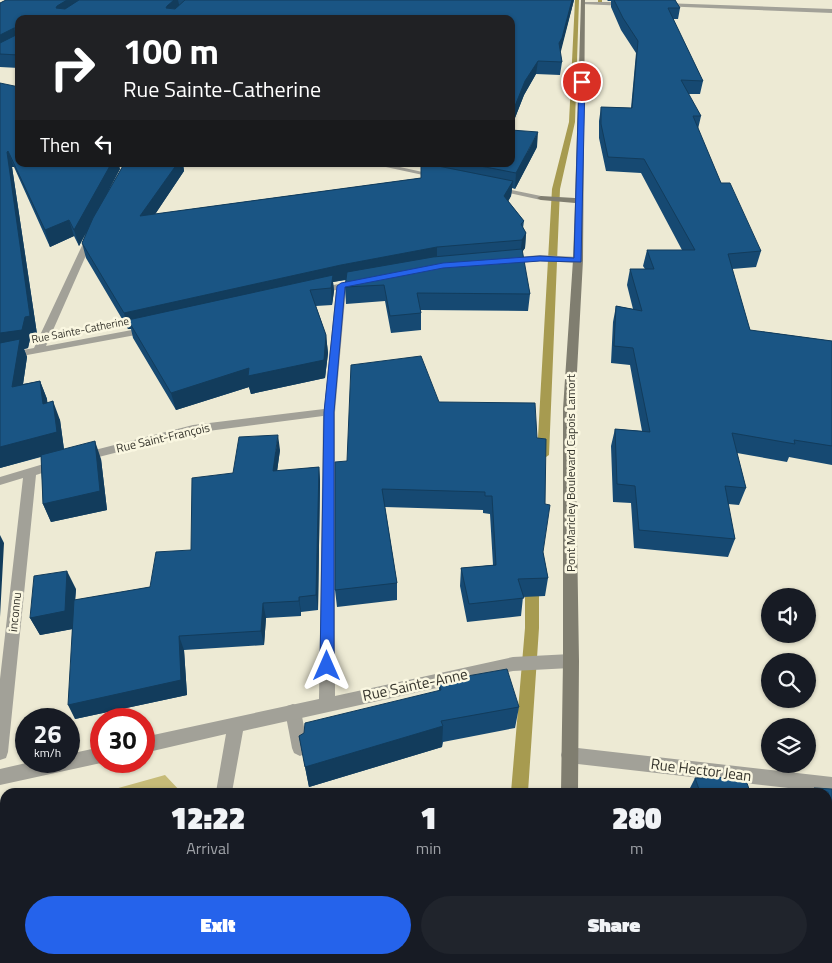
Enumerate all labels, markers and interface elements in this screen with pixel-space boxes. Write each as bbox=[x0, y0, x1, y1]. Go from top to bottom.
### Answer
text: 100 m bbox=[123, 24, 219, 78]
icon: right bbox=[40, 35, 105, 100]
pin bbox=[561, 61, 603, 103]
icon: arrive bbox=[568, 68, 596, 96]
text: Rue Sainte-Catherine bbox=[123, 72, 321, 106]
text: Then bbox=[40, 130, 80, 159]
icon: left bbox=[90, 130, 118, 158]
street label: Rue Sainte-Catherine bbox=[30, 313, 131, 347]
street label: Pont Maricley Boulevard Capois Lamort bbox=[561, 373, 580, 572]
street label: Rue Saint-François bbox=[114, 417, 212, 458]
map controls bbox=[761, 588, 816, 773]
button: sound bbox=[761, 588, 816, 643]
street label: inconnu bbox=[3, 591, 26, 633]
position arrow bbox=[300, 639, 352, 691]
button: search bbox=[761, 653, 816, 708]
street label: Rue Sainte-Anne bbox=[360, 662, 470, 707]
speed limit sign: 30 bbox=[90, 708, 155, 773]
text: 26 bbox=[33, 715, 62, 753]
button: layers bbox=[761, 718, 816, 773]
text: km/h bbox=[34, 743, 61, 762]
street label: Rue Hector Jean bbox=[649, 752, 753, 787]
text: 12:22 bbox=[171, 795, 245, 841]
text: 1 bbox=[420, 795, 437, 841]
text: 280 bbox=[612, 795, 661, 841]
text: Arrival bbox=[186, 836, 230, 860]
text: min bbox=[416, 836, 441, 860]
text: m bbox=[630, 836, 643, 860]
button: Exit bbox=[25, 896, 411, 954]
button: Share bbox=[421, 896, 807, 954]

